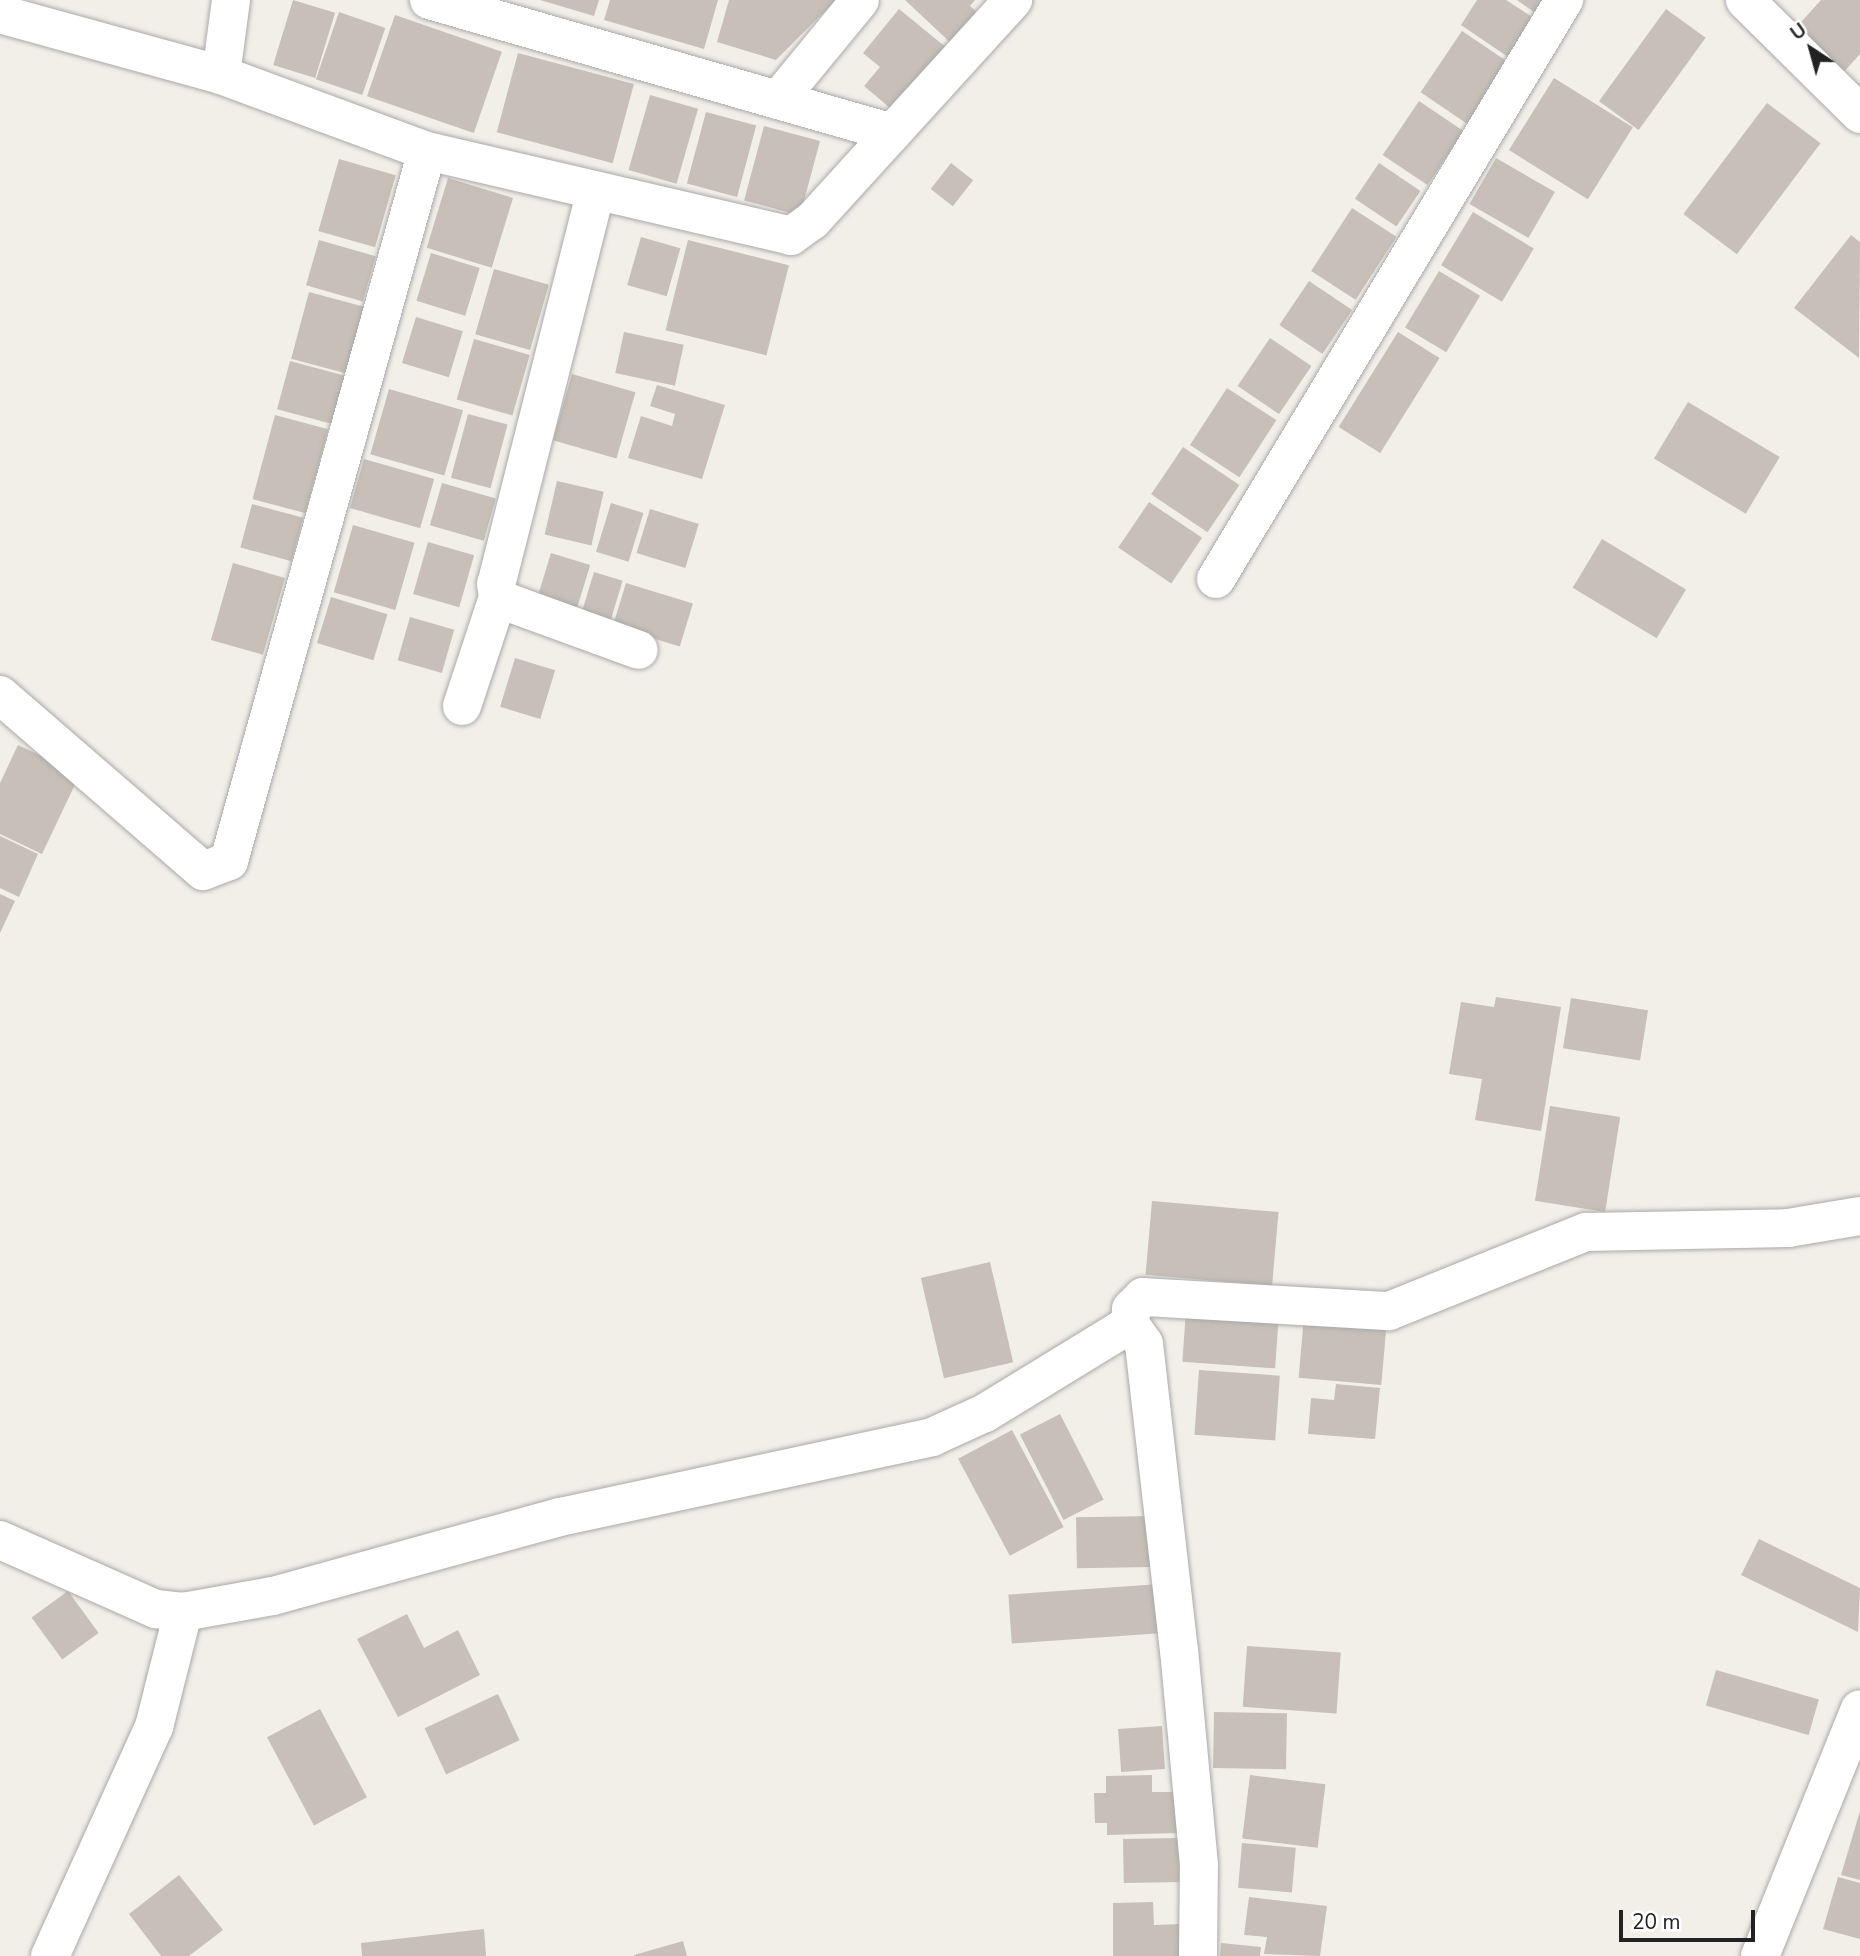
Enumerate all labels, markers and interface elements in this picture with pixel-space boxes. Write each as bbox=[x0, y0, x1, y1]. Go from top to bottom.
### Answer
north arrow bbox=[1776, 14, 1846, 84]
text: U bbox=[1785, 17, 1812, 47]
scale bar bbox=[1622, 1896, 1758, 1940]
text: 20 m bbox=[1632, 1908, 1681, 1936]

